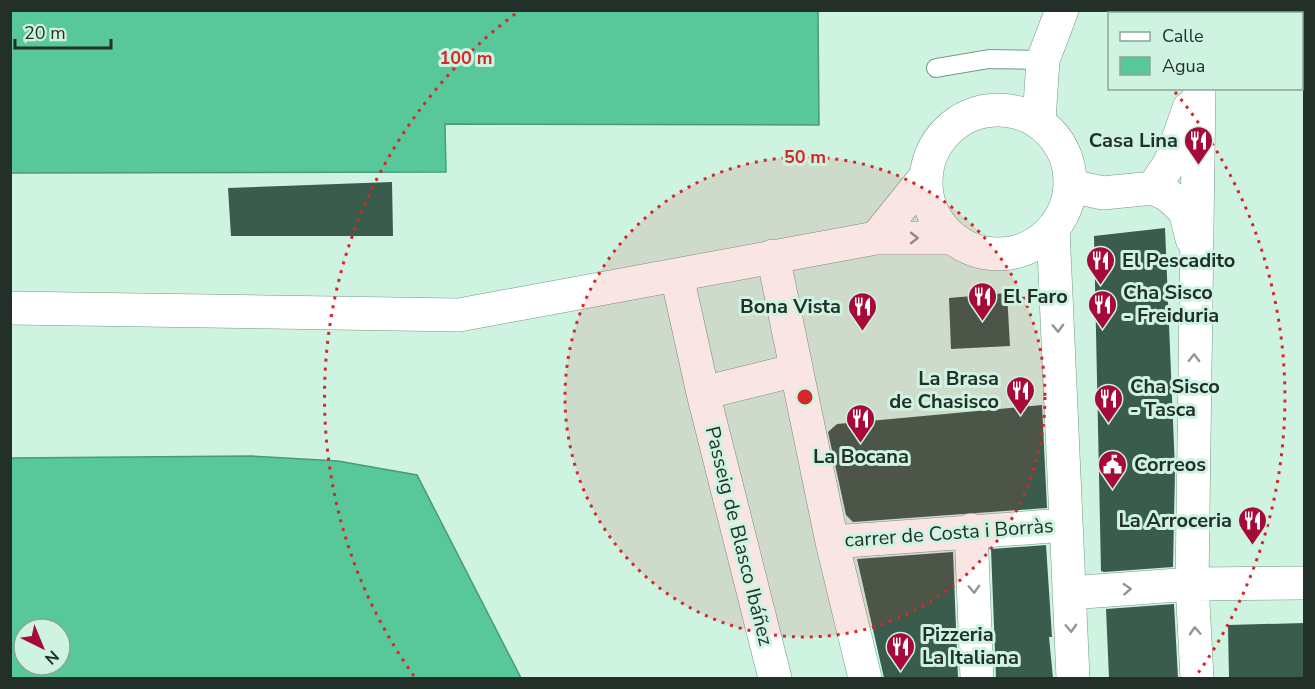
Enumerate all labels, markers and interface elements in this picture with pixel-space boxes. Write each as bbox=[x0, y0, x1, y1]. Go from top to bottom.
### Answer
scale bar bbox=[15, 12, 111, 50]
legend bbox=[1108, 12, 1303, 90]
text: 20 m bbox=[24, 21, 66, 45]
text: Calle bbox=[1162, 24, 1204, 48]
text: 100 m bbox=[439, 46, 493, 70]
text: Agua bbox=[1162, 54, 1205, 78]
restaurant icon: Casa Lina bbox=[1183, 124, 1215, 166]
place label: Casa Lina bbox=[1089, 127, 1178, 154]
text: 50 m bbox=[784, 145, 826, 169]
one-way arrow bbox=[909, 232, 918, 244]
restaurant icon: El Pescadito bbox=[1085, 244, 1117, 286]
place label: El Pescadito bbox=[1122, 247, 1235, 274]
place label: Cha Sisco - Freiduria bbox=[1123, 279, 1219, 329]
restaurant icon: El Faro bbox=[966, 280, 998, 322]
place label: El Faro bbox=[1003, 283, 1068, 310]
restaurant icon: Cha Sisco - Freiduria bbox=[1086, 288, 1118, 330]
restaurant icon: Bona Vista bbox=[846, 290, 878, 332]
place label: Bona Vista bbox=[740, 293, 841, 320]
one-way arrow bbox=[1051, 324, 1064, 333]
one-way arrow bbox=[1188, 353, 1201, 362]
place label: La Brasa de Chasisco bbox=[889, 365, 999, 415]
place label: Cha Sisco - Tasca bbox=[1130, 373, 1220, 423]
restaurant icon: La Brasa de Chasisco bbox=[1004, 374, 1036, 416]
restaurant icon: Cha Sisco - Tasca bbox=[1093, 382, 1125, 424]
centre of rings bbox=[795, 387, 815, 407]
restaurant icon: La Bocana bbox=[845, 402, 877, 444]
street label: Passeig de Blasco Ibáñez bbox=[699, 423, 779, 649]
place label: La Bocana bbox=[813, 443, 909, 470]
public building icon: Correos bbox=[1097, 448, 1129, 490]
place label: Correos bbox=[1134, 451, 1206, 478]
restaurant icon: La Arroceria bbox=[1237, 504, 1269, 546]
place label: La Arroceria bbox=[1119, 507, 1232, 534]
street label: carrer de Costa i Borràs bbox=[844, 512, 1054, 554]
one-way arrow bbox=[1123, 582, 1132, 595]
one-way arrow bbox=[967, 584, 980, 593]
north arrow bbox=[12, 617, 72, 677]
place label: Pizzeria La Italiana bbox=[922, 621, 1019, 671]
one-way arrow bbox=[1064, 623, 1077, 632]
one-way arrow bbox=[1188, 627, 1201, 636]
restaurant icon: Pizzeria La Italiana bbox=[885, 630, 917, 672]
text: N bbox=[40, 645, 63, 669]

